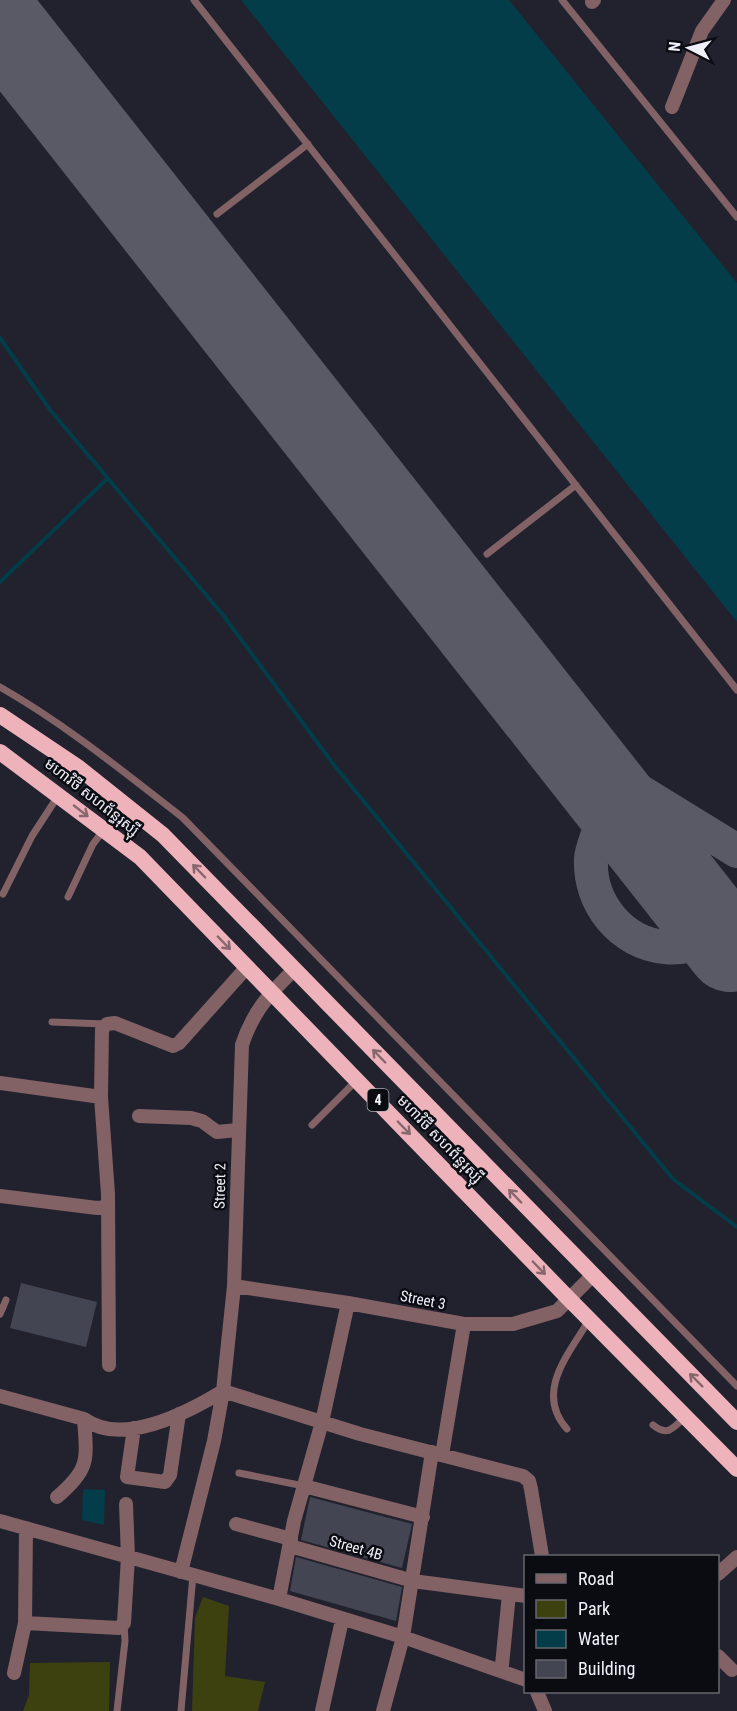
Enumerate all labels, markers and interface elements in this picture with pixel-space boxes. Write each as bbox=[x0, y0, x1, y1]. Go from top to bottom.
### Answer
north arrow bbox=[659, 18, 719, 78]
text: N bbox=[665, 41, 685, 52]
street label: មហាវិថី សហព័ន្ធរុស្ស៊ី bbox=[39, 754, 143, 843]
one-way arrow bbox=[73, 804, 89, 817]
one-way arrow bbox=[192, 864, 207, 879]
one-way arrow bbox=[217, 935, 231, 950]
one-way arrow bbox=[372, 1049, 387, 1064]
road number: 4 bbox=[368, 1089, 388, 1111]
street label: មហាវិថី សហព័ន្ធរុស្ស៊ី bbox=[391, 1091, 487, 1189]
one-way arrow bbox=[397, 1120, 411, 1135]
street label: Street 2 bbox=[211, 1163, 229, 1209]
one-way arrow bbox=[508, 1189, 522, 1204]
one-way arrow bbox=[532, 1261, 546, 1276]
street label: Street 3 bbox=[399, 1287, 447, 1313]
one-way arrow bbox=[688, 1373, 703, 1388]
street label: Street 4B bbox=[327, 1532, 385, 1564]
legend bbox=[524, 1555, 719, 1693]
text: Road bbox=[578, 1568, 614, 1589]
text: Park bbox=[578, 1598, 610, 1619]
text: Water bbox=[578, 1628, 620, 1649]
text: Building bbox=[578, 1658, 635, 1679]

